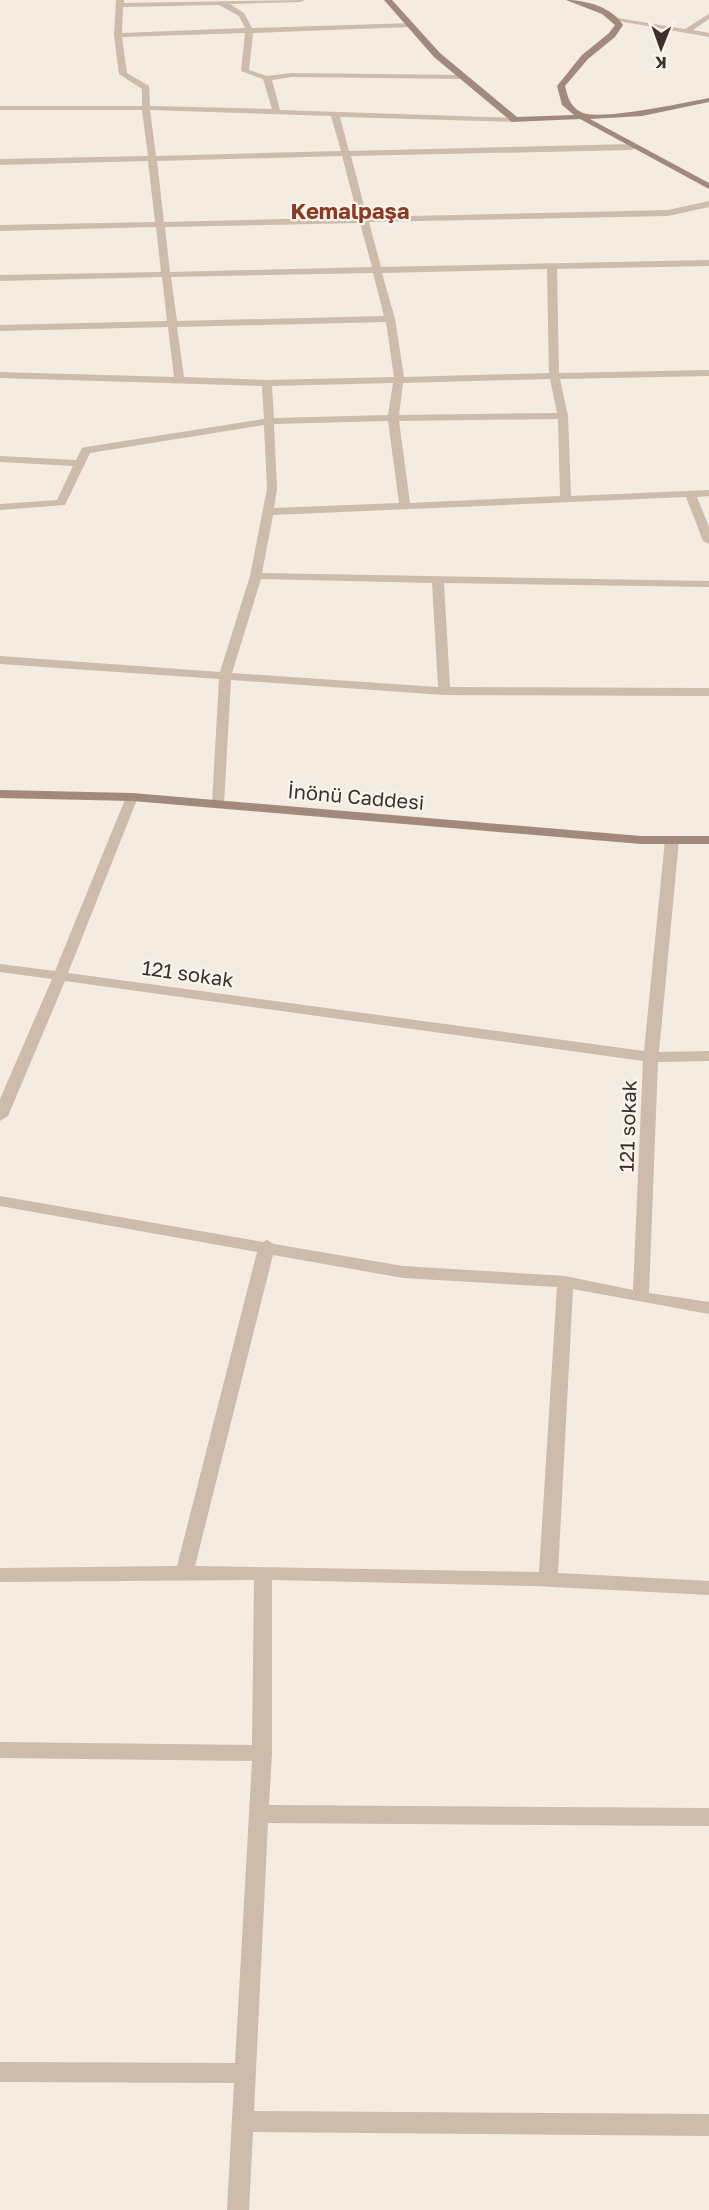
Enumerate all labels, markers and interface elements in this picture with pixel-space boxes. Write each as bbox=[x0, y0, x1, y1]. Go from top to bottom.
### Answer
north arrow bbox=[631, 18, 691, 78]
text: K bbox=[654, 53, 667, 73]
district label: Kemalpaşa bbox=[290, 197, 410, 224]
street label: İnönü Caddesi bbox=[287, 778, 425, 814]
street label: 121 sokak bbox=[141, 955, 235, 991]
street label: 121 sokak bbox=[613, 1079, 641, 1173]

